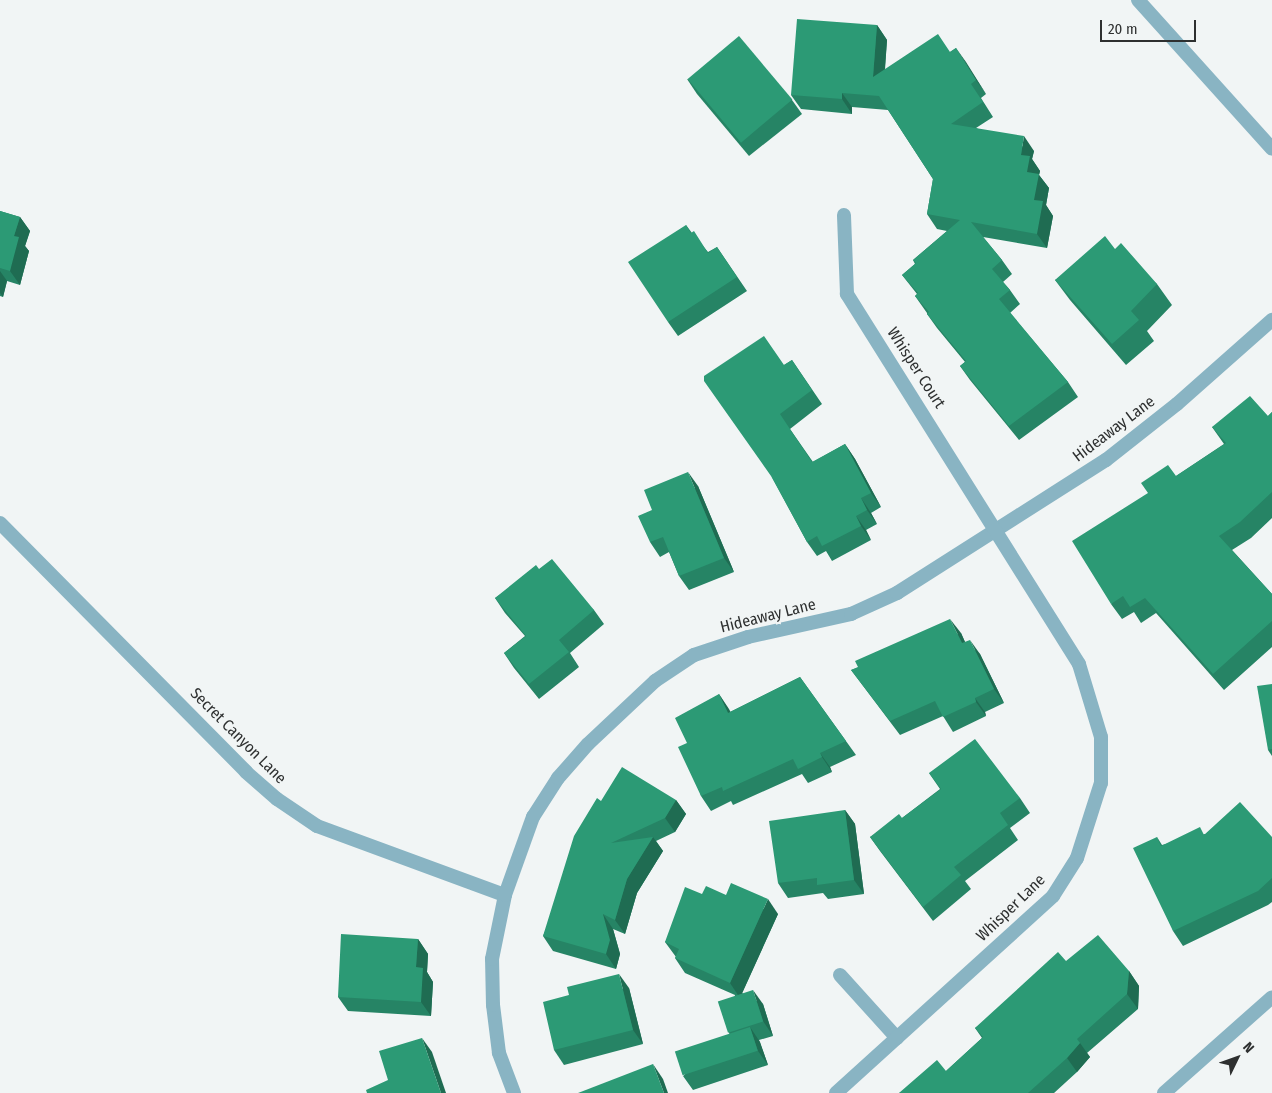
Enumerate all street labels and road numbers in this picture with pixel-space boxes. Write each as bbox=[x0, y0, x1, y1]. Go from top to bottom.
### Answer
street label: Whisper Court bbox=[883, 324, 949, 412]
street label: Hideaway Lane bbox=[1069, 392, 1159, 466]
street label: Hideaway Lane bbox=[718, 595, 818, 637]
street label: Secret Canyon Lane bbox=[186, 684, 290, 788]
street label: Whisper Lane bbox=[973, 870, 1049, 946]

